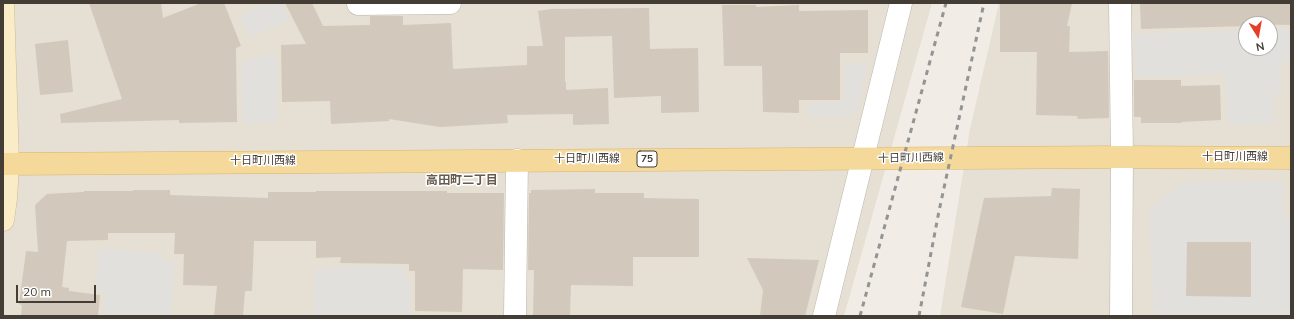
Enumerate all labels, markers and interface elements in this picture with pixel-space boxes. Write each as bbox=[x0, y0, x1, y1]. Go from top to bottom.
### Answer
north arrow bbox=[1238, 16, 1278, 56]
text: N bbox=[1255, 39, 1266, 54]
street label: 十日町川西線 bbox=[1202, 150, 1268, 164]
road number: 75 bbox=[637, 151, 657, 167]
street label: 十日町川西線 bbox=[878, 151, 944, 165]
street label: 十日町川西線 bbox=[554, 152, 620, 166]
street label: 十日町川西線 bbox=[230, 154, 296, 168]
district label: 高田町二丁目 bbox=[426, 173, 498, 187]
scale bar bbox=[18, 277, 98, 303]
text: 20 m bbox=[23, 284, 51, 299]

